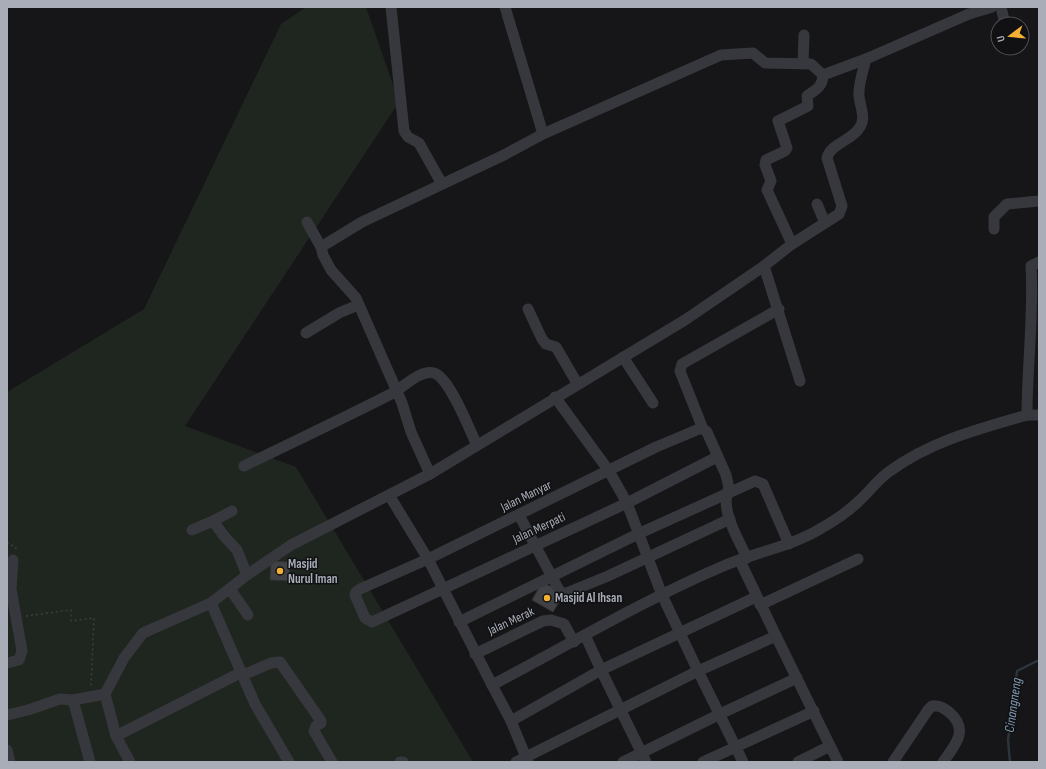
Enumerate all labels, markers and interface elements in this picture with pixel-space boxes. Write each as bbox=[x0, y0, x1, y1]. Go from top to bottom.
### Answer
north arrow bbox=[990, 16, 1030, 56]
text: U bbox=[994, 34, 1008, 43]
street label: Jalan Manyar bbox=[497, 477, 554, 516]
street label: Jalan Merpati bbox=[509, 509, 568, 548]
place label: Masjid Nurul Iman bbox=[288, 556, 338, 587]
marker: Masjid Nurul Iman bbox=[275, 566, 285, 576]
place label: Masjid Al Ihsan bbox=[555, 590, 622, 606]
marker: Masjid Al Ihsan bbox=[542, 593, 552, 603]
street label: Jalan Merak bbox=[484, 603, 537, 639]
water label: Cinangneng bbox=[1001, 676, 1025, 734]

